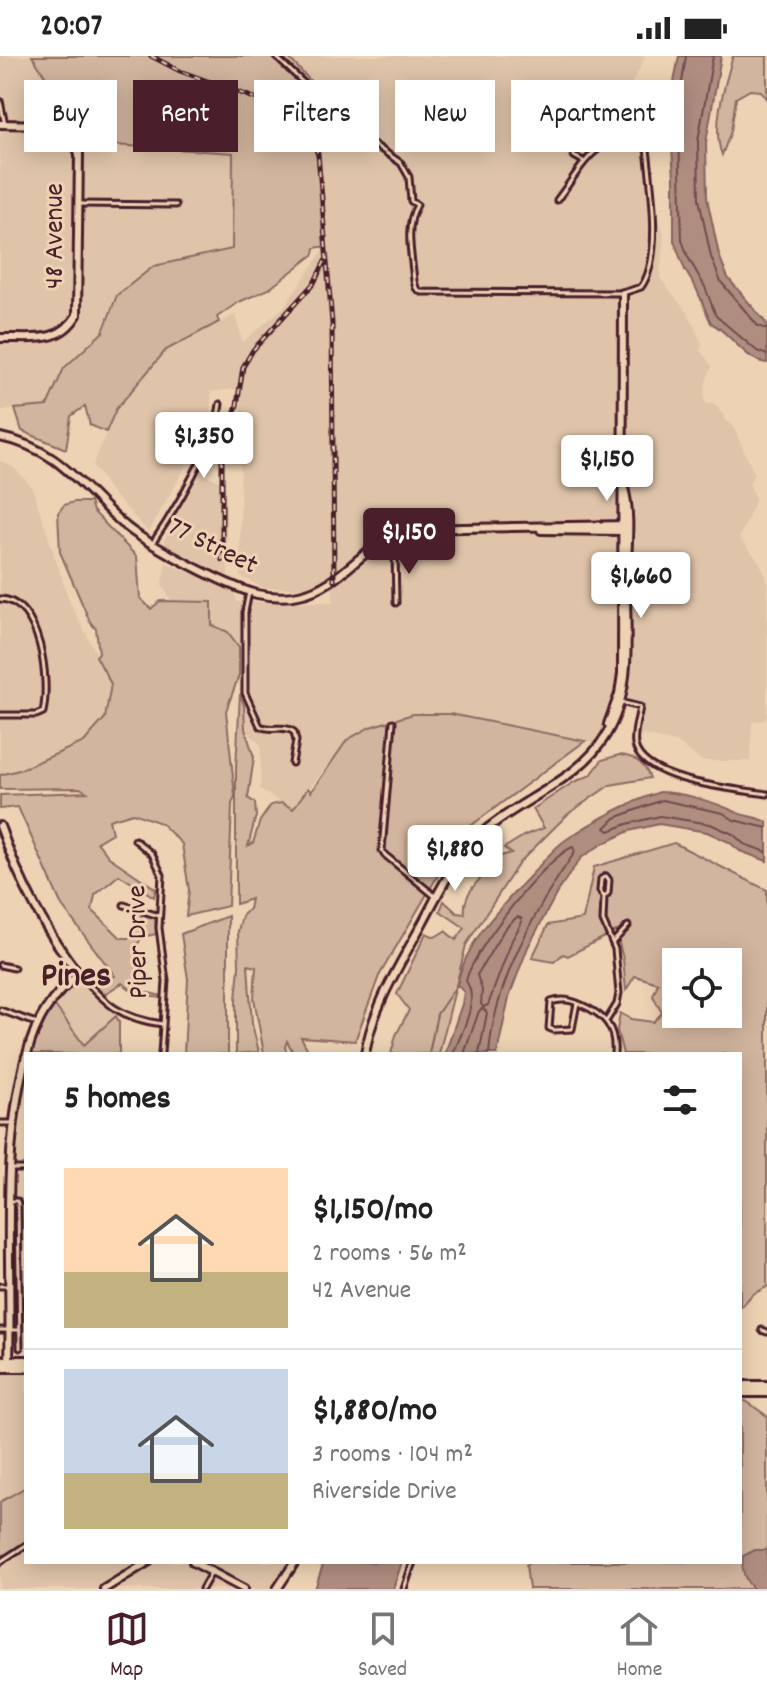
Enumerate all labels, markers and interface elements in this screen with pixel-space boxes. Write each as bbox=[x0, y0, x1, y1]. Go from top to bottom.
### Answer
text: 20:07 bbox=[40, 7, 102, 50]
chip: Buy bbox=[24, 80, 117, 152]
chip: Rent bbox=[133, 80, 238, 152]
chip: Filters bbox=[254, 80, 379, 152]
chip: New bbox=[395, 80, 495, 152]
chip: Apartment bbox=[511, 80, 684, 152]
street label: 48 Avenue bbox=[37, 183, 77, 289]
pin: $1,350 bbox=[139, 412, 269, 480]
text: $1,350 bbox=[173, 419, 235, 456]
pin: $1,150 bbox=[542, 435, 672, 503]
text: $1,150 bbox=[579, 442, 635, 479]
pin: $1,150 bbox=[344, 508, 474, 576]
street label: 77 Street bbox=[160, 509, 264, 587]
text: $1,150 bbox=[381, 515, 437, 552]
pin: $1,660 bbox=[576, 552, 706, 620]
text: $1,660 bbox=[609, 559, 673, 596]
pin: $1,880 bbox=[390, 825, 520, 893]
text: $1,880 bbox=[426, 832, 484, 869]
street label: Piper Drive bbox=[119, 885, 161, 999]
map controls bbox=[662, 948, 742, 1028]
button: locate bbox=[662, 948, 742, 1028]
district label: Pines bbox=[41, 952, 111, 1004]
text: 5 homes bbox=[64, 1076, 171, 1125]
icon: filters bbox=[658, 1078, 702, 1122]
text: $1,150/mo bbox=[312, 1187, 433, 1236]
icon: home bbox=[128, 1200, 224, 1296]
text: 2 rooms · 56 m² bbox=[312, 1236, 467, 1273]
text: 42 Avenue bbox=[312, 1273, 411, 1310]
text: $1,880/mo bbox=[312, 1388, 437, 1437]
icon: home bbox=[128, 1401, 224, 1497]
text: 3 rooms · 104 m² bbox=[312, 1437, 473, 1474]
text: Riverside Drive bbox=[312, 1474, 457, 1511]
tab: Map bbox=[105, 1607, 149, 1686]
tab: Saved bbox=[358, 1607, 407, 1686]
tab: Home bbox=[616, 1607, 662, 1686]

